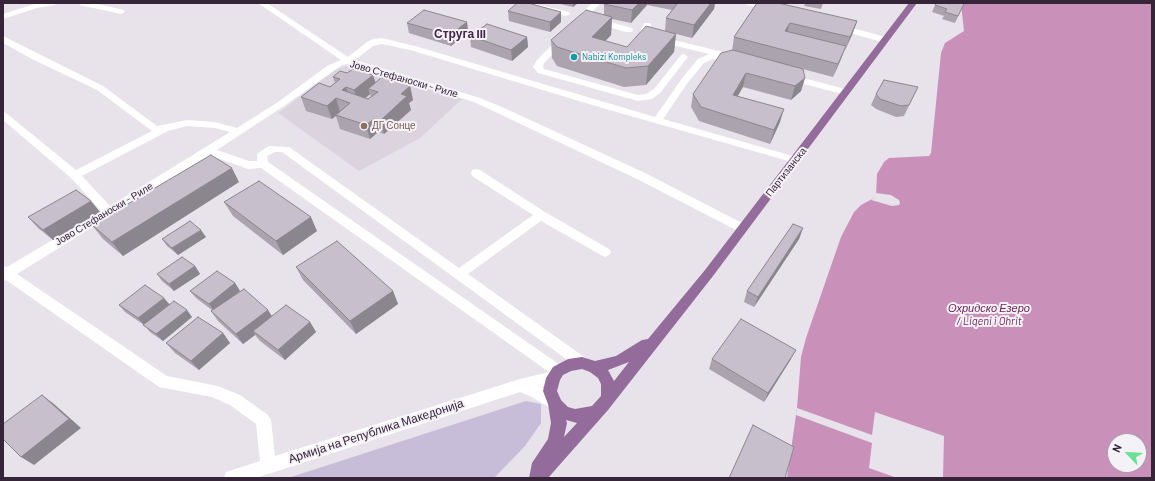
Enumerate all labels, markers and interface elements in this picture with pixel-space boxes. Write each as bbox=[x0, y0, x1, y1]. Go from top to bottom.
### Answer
district label: Струга III bbox=[434, 27, 486, 41]
marker: Nabizi Kompleks bbox=[569, 52, 579, 62]
place label: Nabizi Kompleks bbox=[582, 52, 646, 62]
street label: Јово Стефаноски - Риле bbox=[349, 58, 459, 100]
place label: ДГ Сонце bbox=[372, 120, 416, 132]
marker: ДГ Сонце bbox=[359, 121, 369, 131]
street label: Партизанска bbox=[763, 145, 809, 199]
street label: Јово Стефаноски - Риле bbox=[53, 180, 155, 248]
water label: Охридско Езеро / Liqeni i Ohrit bbox=[948, 301, 1030, 327]
street label: Армија на Република Македонија bbox=[287, 396, 465, 466]
north arrow bbox=[1107, 433, 1147, 473]
text: N bbox=[1109, 442, 1124, 454]

